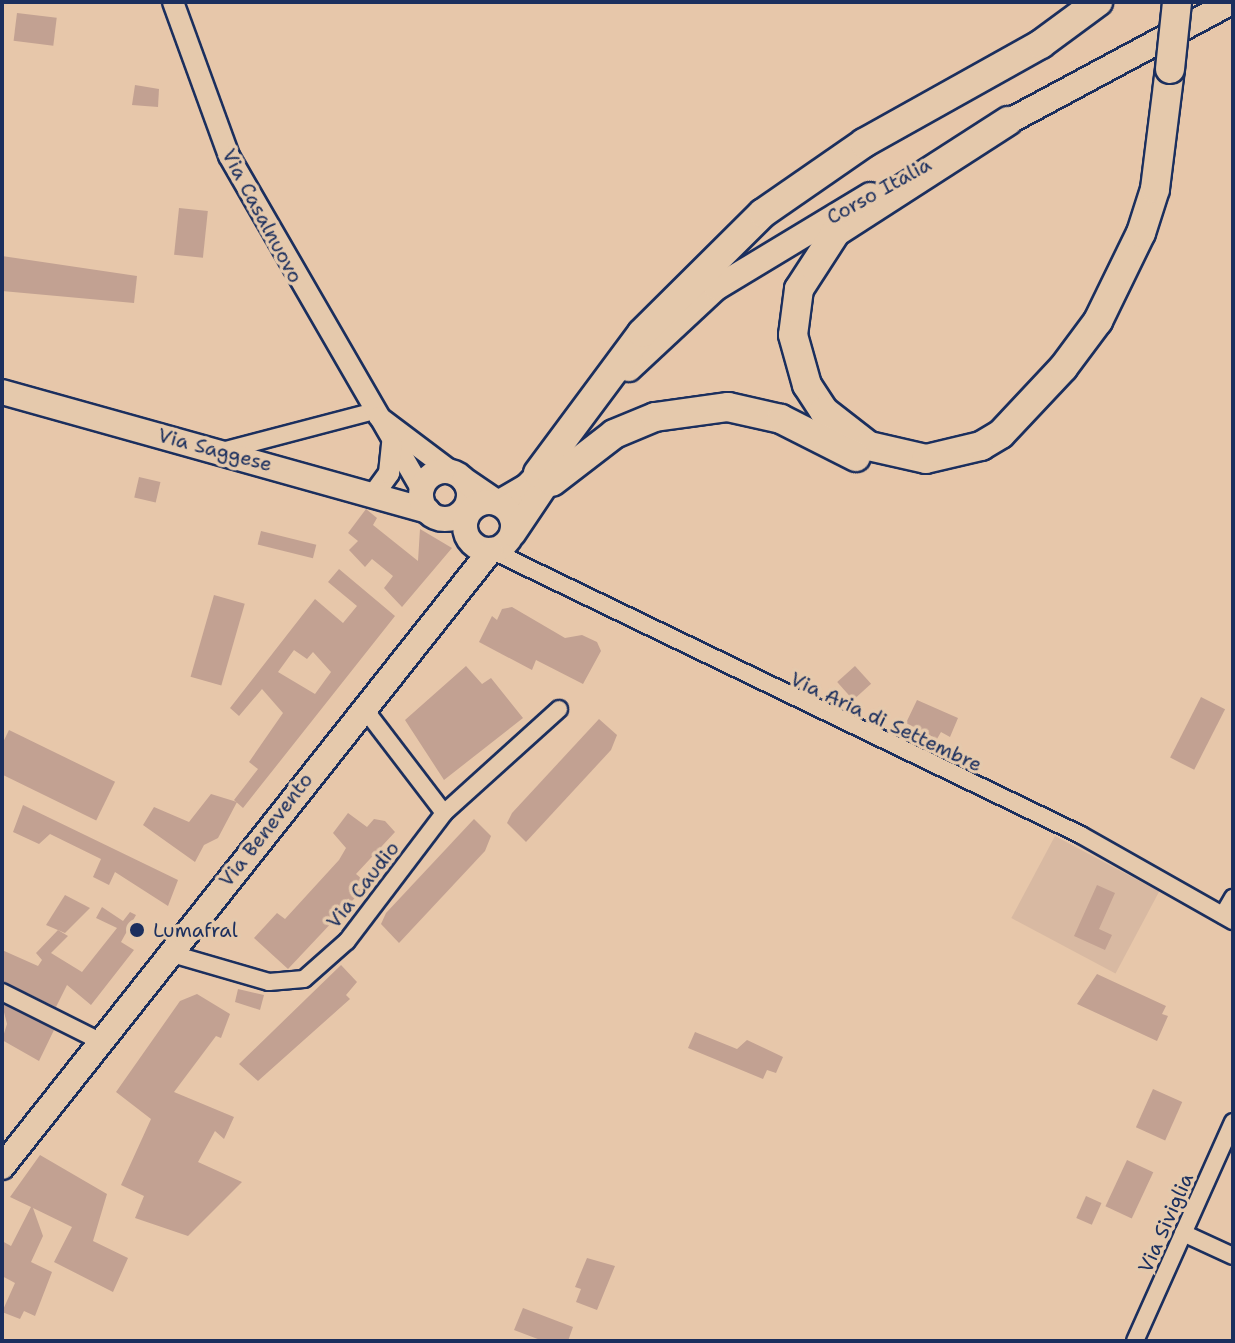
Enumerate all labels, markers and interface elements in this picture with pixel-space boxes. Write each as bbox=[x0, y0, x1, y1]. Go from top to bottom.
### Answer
street label: Via Casalnuovo bbox=[217, 145, 307, 287]
street label: Corso Italia bbox=[823, 152, 935, 230]
street label: Via Saggese bbox=[155, 423, 275, 477]
street label: Via Aria di Settembre bbox=[786, 667, 986, 777]
street label: Via Benevento bbox=[214, 768, 318, 892]
street label: Via Caudio bbox=[322, 837, 404, 933]
place label: Lumafral bbox=[153, 918, 238, 942]
marker: Lumafral bbox=[128, 921, 146, 939]
street label: Via Siviglia bbox=[1133, 1169, 1199, 1277]

